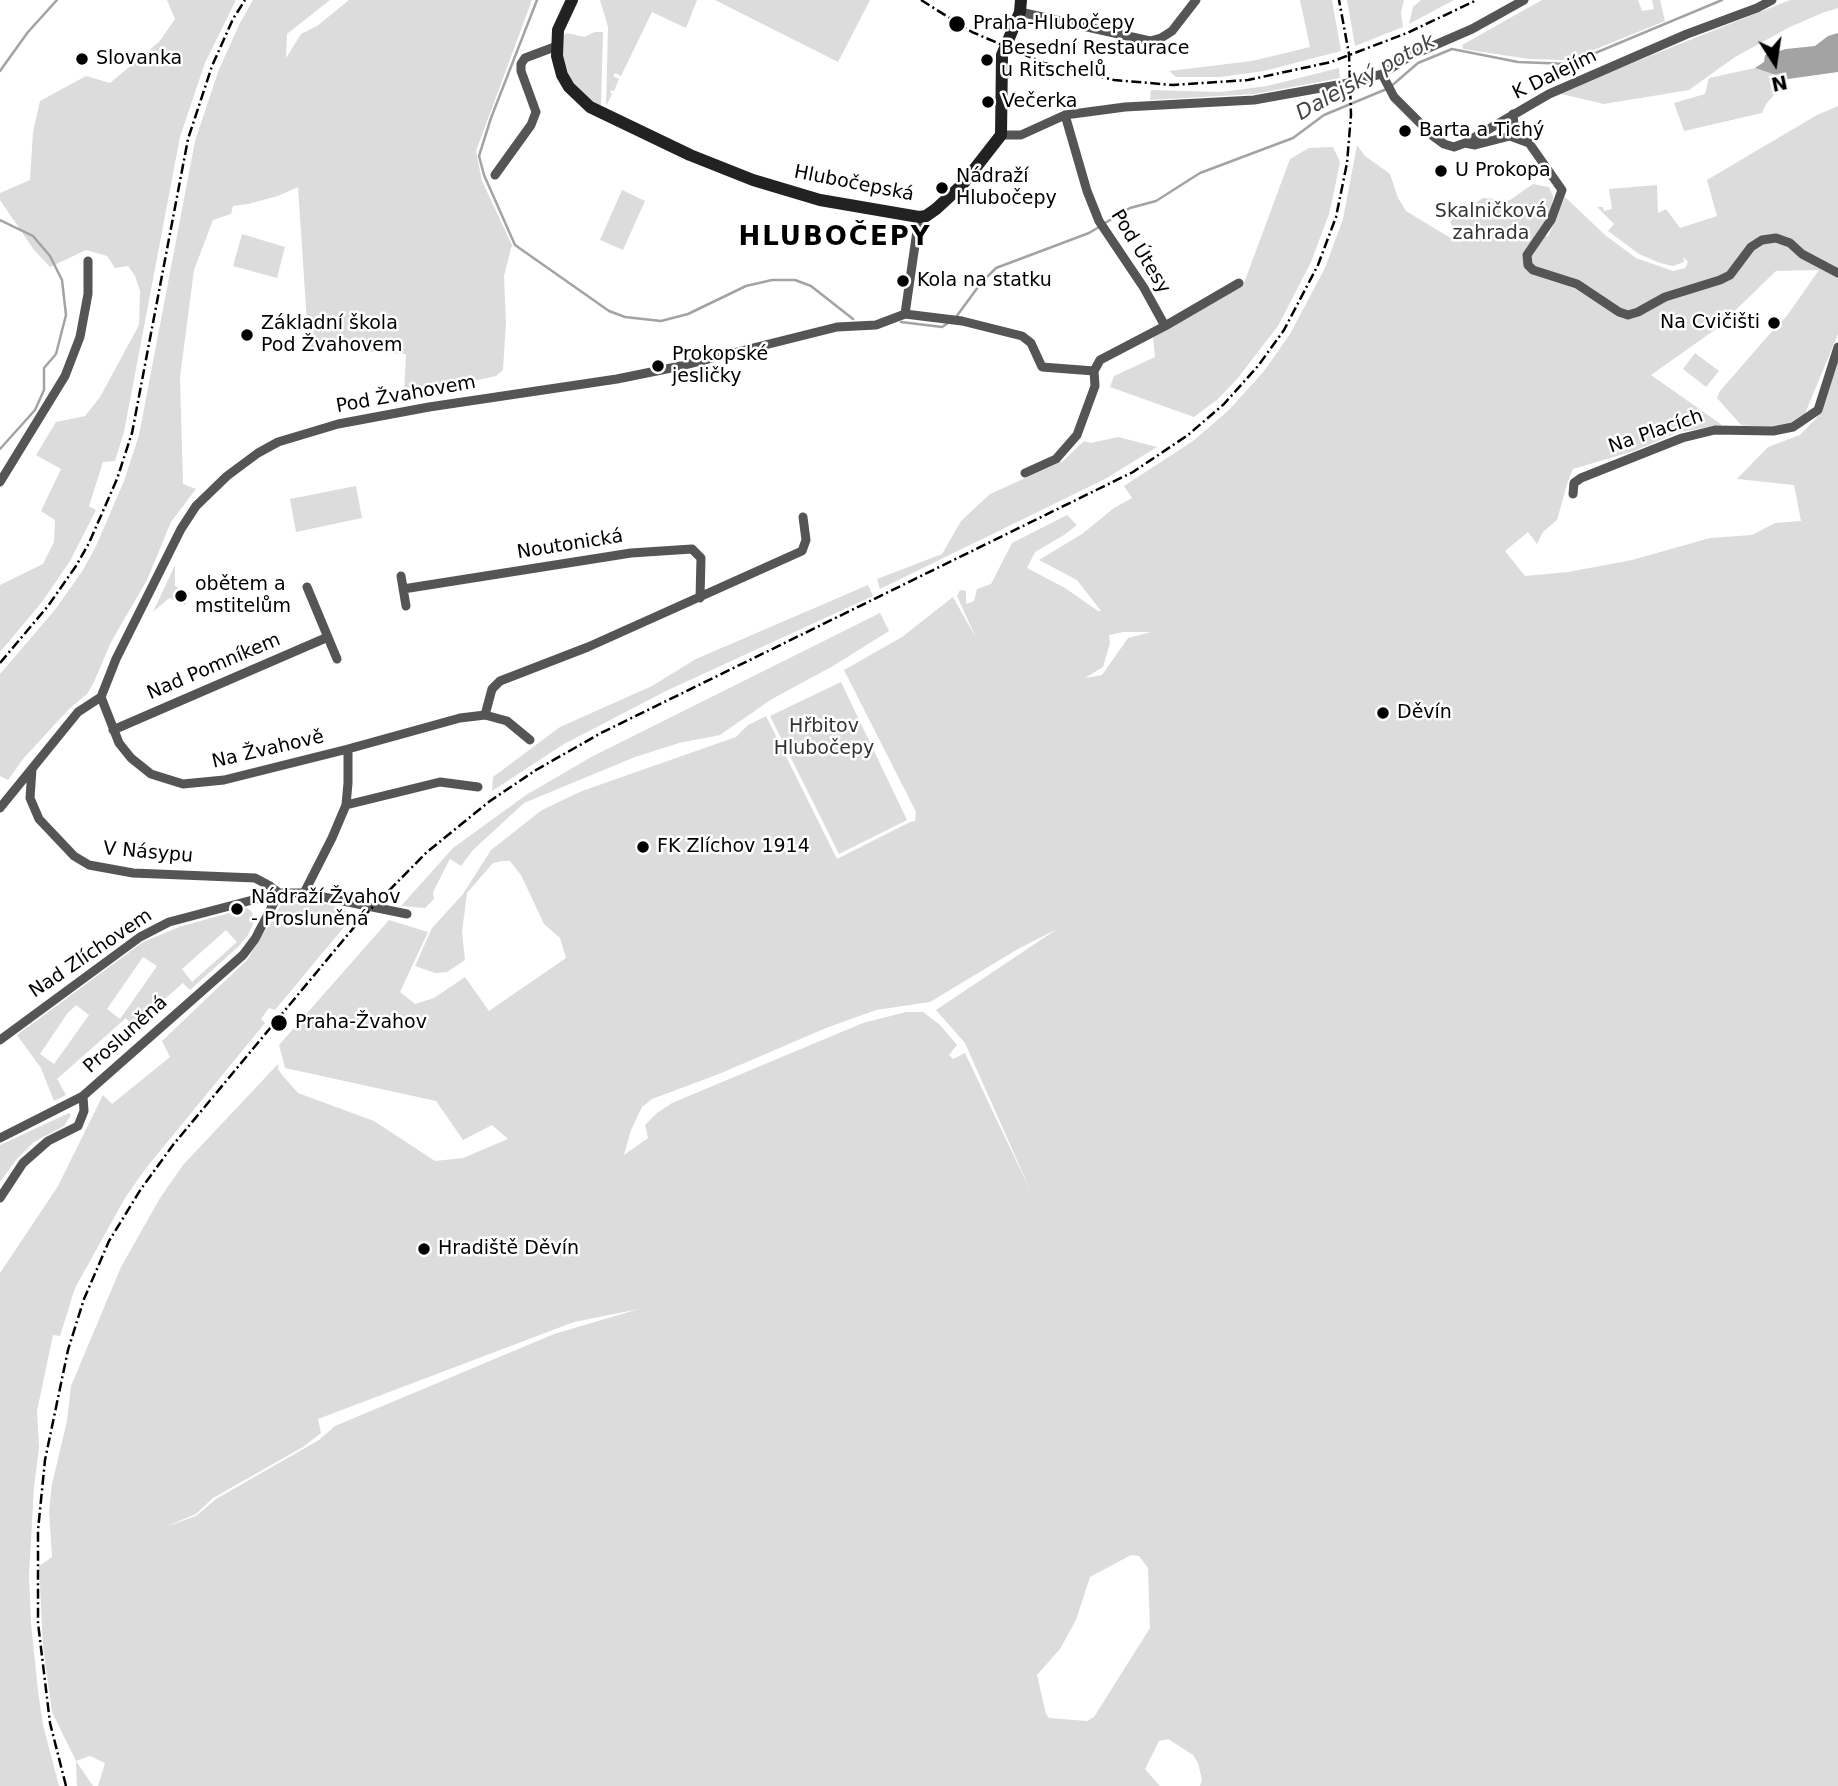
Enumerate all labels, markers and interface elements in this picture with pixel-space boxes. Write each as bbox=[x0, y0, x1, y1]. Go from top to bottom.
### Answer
place label: Praha-Hlubočepy bbox=[973, 13, 1135, 35]
marker: Praha-Hlubočepy bbox=[947, 14, 967, 34]
north arrow bbox=[1740, 28, 1810, 98]
water label: Dalejský potok bbox=[1292, 29, 1440, 127]
place label: Besední Restaurace u Ritschelů bbox=[1001, 38, 1189, 82]
street label: K Dalejím bbox=[1509, 45, 1601, 105]
place label: Slovanka bbox=[96, 48, 182, 70]
marker: Slovanka bbox=[74, 51, 90, 67]
marker: Besední Restaurace u Ritschelů bbox=[979, 52, 995, 68]
text: N bbox=[1769, 71, 1789, 96]
place label: Večerka bbox=[1002, 91, 1077, 113]
marker: Večerka bbox=[980, 94, 996, 110]
place label: Barta a Tichý bbox=[1419, 120, 1544, 142]
marker: Barta a Tichý bbox=[1397, 123, 1413, 139]
place label: U Prokopa bbox=[1455, 160, 1551, 182]
street label: Hlubočepská bbox=[792, 161, 916, 207]
marker: U Prokopa bbox=[1433, 163, 1449, 179]
place label: Nádraží Hlubočepy bbox=[956, 166, 1057, 210]
marker: Nádraží Hlubočepy bbox=[934, 180, 950, 196]
park label: Skalničková zahrada bbox=[1435, 201, 1547, 245]
street label: Pod Útesy bbox=[1105, 206, 1175, 298]
district label: HLUBOČEPY bbox=[740, 222, 930, 254]
place label: Kola na statku bbox=[917, 270, 1052, 292]
marker: Kola na statku bbox=[895, 273, 911, 289]
place label: Na Cvičišti bbox=[1660, 312, 1760, 334]
place label: Základní škola Pod Žvahovem bbox=[261, 313, 403, 357]
marker: Na Cvičišti bbox=[1766, 315, 1782, 331]
marker: Základní škola Pod Žvahovem bbox=[239, 327, 255, 343]
place label: Prokopské jesličky bbox=[672, 344, 768, 388]
marker: Prokopské jesličky bbox=[650, 358, 666, 374]
street label: Pod Žvahovem bbox=[334, 371, 478, 419]
street label: Na Placích bbox=[1606, 405, 1706, 459]
street label: Noutonická bbox=[515, 525, 625, 565]
place label: obětem a mstitelům bbox=[195, 574, 291, 618]
marker: obětem a mstitelům bbox=[173, 588, 189, 604]
street label: Nad Pomníkem bbox=[144, 629, 284, 705]
place label: Děvín bbox=[1397, 702, 1452, 724]
marker: Děvín bbox=[1375, 705, 1391, 721]
park label: Hřbitov Hlubočepy bbox=[774, 716, 874, 760]
street label: Na Žvahově bbox=[210, 726, 326, 774]
place label: FK Zlíchov 1914 bbox=[657, 836, 810, 858]
street label: V Násypu bbox=[102, 838, 194, 868]
marker: FK Zlíchov 1914 bbox=[635, 839, 651, 855]
place label: Nádraží Žvahov - Prosluněná bbox=[251, 887, 400, 931]
marker: Nádraží Žvahov - Prosluněná bbox=[229, 901, 245, 917]
street label: Nad Zlíchovem bbox=[25, 905, 157, 1003]
street label: Prosluněná bbox=[79, 991, 173, 1079]
place label: Praha-Žvahov bbox=[295, 1012, 427, 1034]
marker: Praha-Žvahov bbox=[269, 1013, 289, 1033]
place label: Hradiště Děvín bbox=[438, 1238, 579, 1260]
marker: Hradiště Děvín bbox=[416, 1241, 432, 1257]

